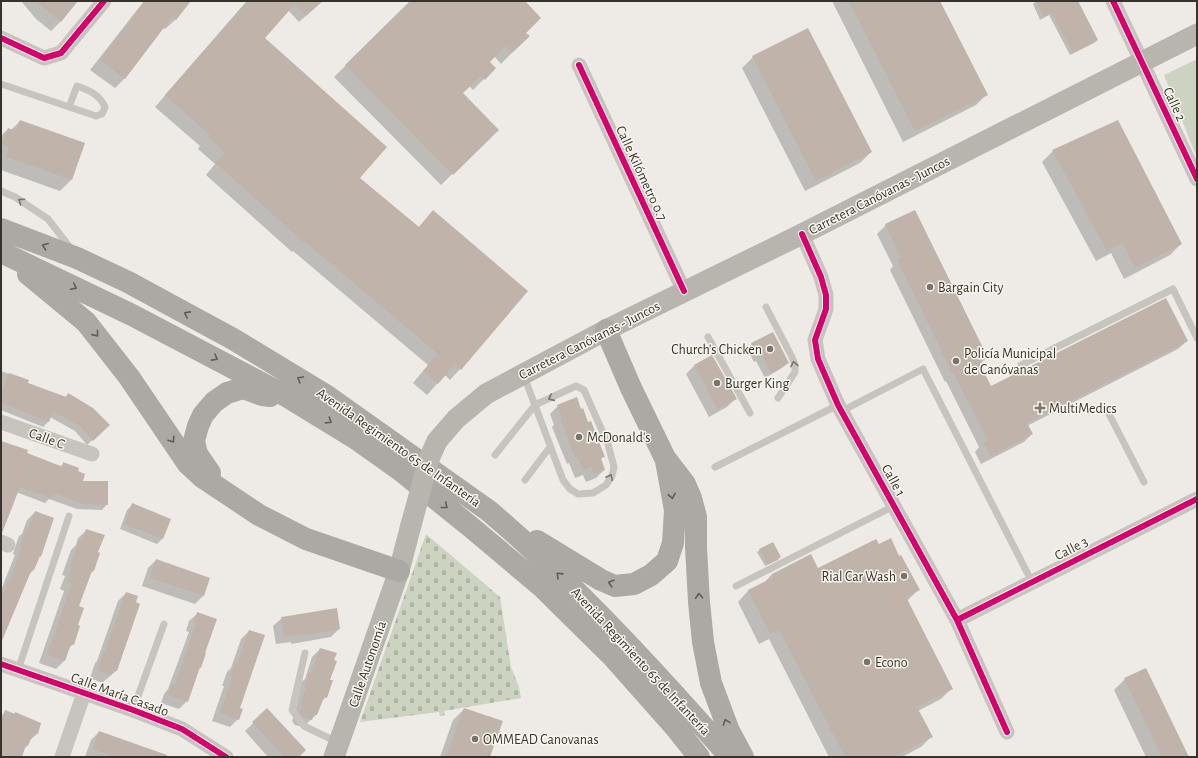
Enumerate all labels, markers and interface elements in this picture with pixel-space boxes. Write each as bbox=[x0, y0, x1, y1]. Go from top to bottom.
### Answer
street label: Calle 2 bbox=[1160, 85, 1188, 124]
street label: Calle Kilómetro 0.7 bbox=[613, 124, 669, 223]
street label: Carretera Canóvanas - Juncos bbox=[807, 154, 952, 238]
one-way arrow bbox=[18, 198, 25, 206]
one-way arrow bbox=[42, 242, 49, 250]
place label: Bargain City bbox=[938, 281, 1004, 295]
one-way arrow bbox=[70, 282, 78, 290]
marker: Bargain City bbox=[925, 282, 935, 292]
street label: Carretera Canóvanas - Juncos bbox=[517, 299, 662, 383]
one-way arrow bbox=[184, 312, 192, 319]
one-way arrow bbox=[92, 330, 99, 337]
place label: Church's Chicken bbox=[671, 343, 762, 357]
marker: Church's Chicken bbox=[765, 344, 775, 354]
place label: Policía Municipal de Canóvanas bbox=[964, 347, 1056, 377]
one-way arrow bbox=[211, 354, 218, 361]
marker: Policía Municipal de Canóvanas bbox=[951, 356, 961, 366]
one-way arrow bbox=[790, 361, 798, 367]
one-way arrow bbox=[297, 377, 304, 384]
place label: Burger King bbox=[725, 377, 789, 391]
marker: Burger King bbox=[712, 378, 722, 388]
street label: Avenida Regimiento 65 de Infantería bbox=[314, 386, 483, 510]
one-way arrow bbox=[548, 393, 556, 401]
marker: MultiMedics bbox=[1034, 402, 1046, 414]
place label: MultiMedics bbox=[1049, 402, 1117, 416]
one-way arrow bbox=[325, 417, 332, 424]
street label: Calle C bbox=[27, 426, 66, 452]
place label: McDonald's bbox=[587, 431, 650, 445]
marker: McDonald's bbox=[574, 432, 584, 442]
one-way arrow bbox=[167, 436, 175, 443]
street label: Calle 1 bbox=[879, 462, 908, 499]
one-way arrow bbox=[605, 474, 613, 481]
one-way arrow bbox=[668, 493, 676, 499]
one-way arrow bbox=[440, 502, 447, 509]
street label: Calle 3 bbox=[1053, 535, 1091, 563]
place label: Rial Car Wash bbox=[821, 570, 896, 584]
marker: Rial Car Wash bbox=[899, 571, 909, 581]
one-way arrow bbox=[557, 573, 564, 580]
one-way arrow bbox=[608, 579, 615, 588]
street label: Avenida Regimiento 65 de Infantería bbox=[568, 585, 713, 739]
one-way arrow bbox=[694, 593, 703, 599]
street label: Calle Autonomía bbox=[347, 619, 389, 709]
place label: Econo bbox=[875, 656, 908, 670]
marker: Econo bbox=[862, 657, 872, 667]
street label: Calle María Casado bbox=[69, 671, 170, 719]
one-way arrow bbox=[722, 719, 730, 726]
place label: OMMEAD Canovanas bbox=[483, 733, 599, 747]
marker: OMMEAD Canovanas bbox=[470, 734, 480, 744]

